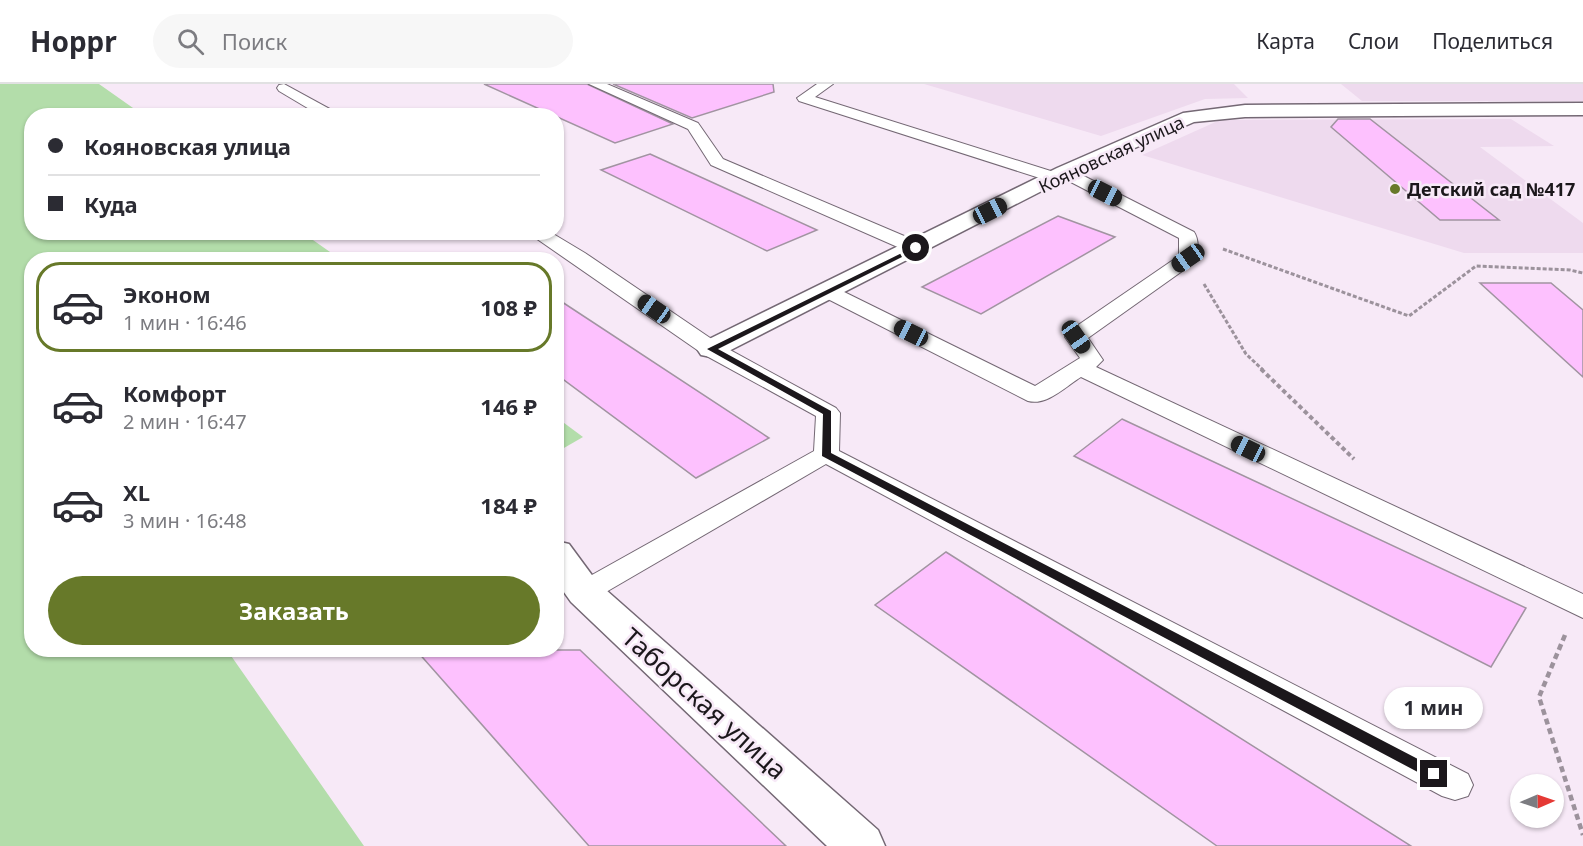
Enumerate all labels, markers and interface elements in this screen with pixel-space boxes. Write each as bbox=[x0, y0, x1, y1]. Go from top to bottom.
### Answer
search box bbox=[153, 14, 573, 68]
text: Hoppr bbox=[30, 22, 117, 60]
icon: search bbox=[174, 25, 207, 58]
text: Поиск bbox=[222, 26, 287, 56]
text: Карта bbox=[1256, 27, 1315, 55]
text: Слои bbox=[1348, 27, 1399, 55]
text: Поделиться bbox=[1432, 27, 1553, 55]
street label: Кояновская улица bbox=[1034, 110, 1188, 198]
text: Кояновская улица bbox=[84, 131, 291, 161]
car bbox=[1085, 177, 1125, 209]
place label: Детский сад №417 bbox=[1407, 177, 1575, 201]
marker: Детский сад №417 bbox=[1388, 182, 1402, 196]
text: Куда bbox=[84, 189, 138, 219]
car bbox=[970, 195, 1010, 227]
route start bbox=[902, 234, 929, 261]
car bbox=[1168, 240, 1208, 276]
text: Эконом bbox=[123, 279, 211, 309]
icon: car bbox=[51, 280, 105, 334]
car bbox=[634, 291, 674, 327]
text: 108 ₽ bbox=[480, 292, 537, 322]
text: 1 мин · 16:46 bbox=[123, 309, 247, 336]
car bbox=[891, 317, 931, 349]
car bbox=[1058, 317, 1094, 357]
text: Комфорт bbox=[123, 378, 226, 408]
icon: car bbox=[51, 379, 105, 433]
text: 146 ₽ bbox=[480, 391, 537, 421]
text: 2 мин · 16:47 bbox=[123, 408, 247, 435]
car bbox=[1228, 433, 1268, 465]
text: XL bbox=[123, 477, 150, 507]
icon: car bbox=[51, 478, 105, 532]
text: 184 ₽ bbox=[480, 490, 537, 520]
text: 3 мин · 16:48 bbox=[123, 507, 247, 534]
button: Заказать bbox=[48, 576, 540, 645]
street label: Таборская улица bbox=[615, 619, 795, 787]
callout: 1 мин bbox=[1384, 687, 1484, 729]
text: 1 мин bbox=[1404, 694, 1463, 721]
route end bbox=[1420, 760, 1447, 787]
north arrow bbox=[1510, 774, 1564, 828]
map controls bbox=[1510, 774, 1564, 828]

